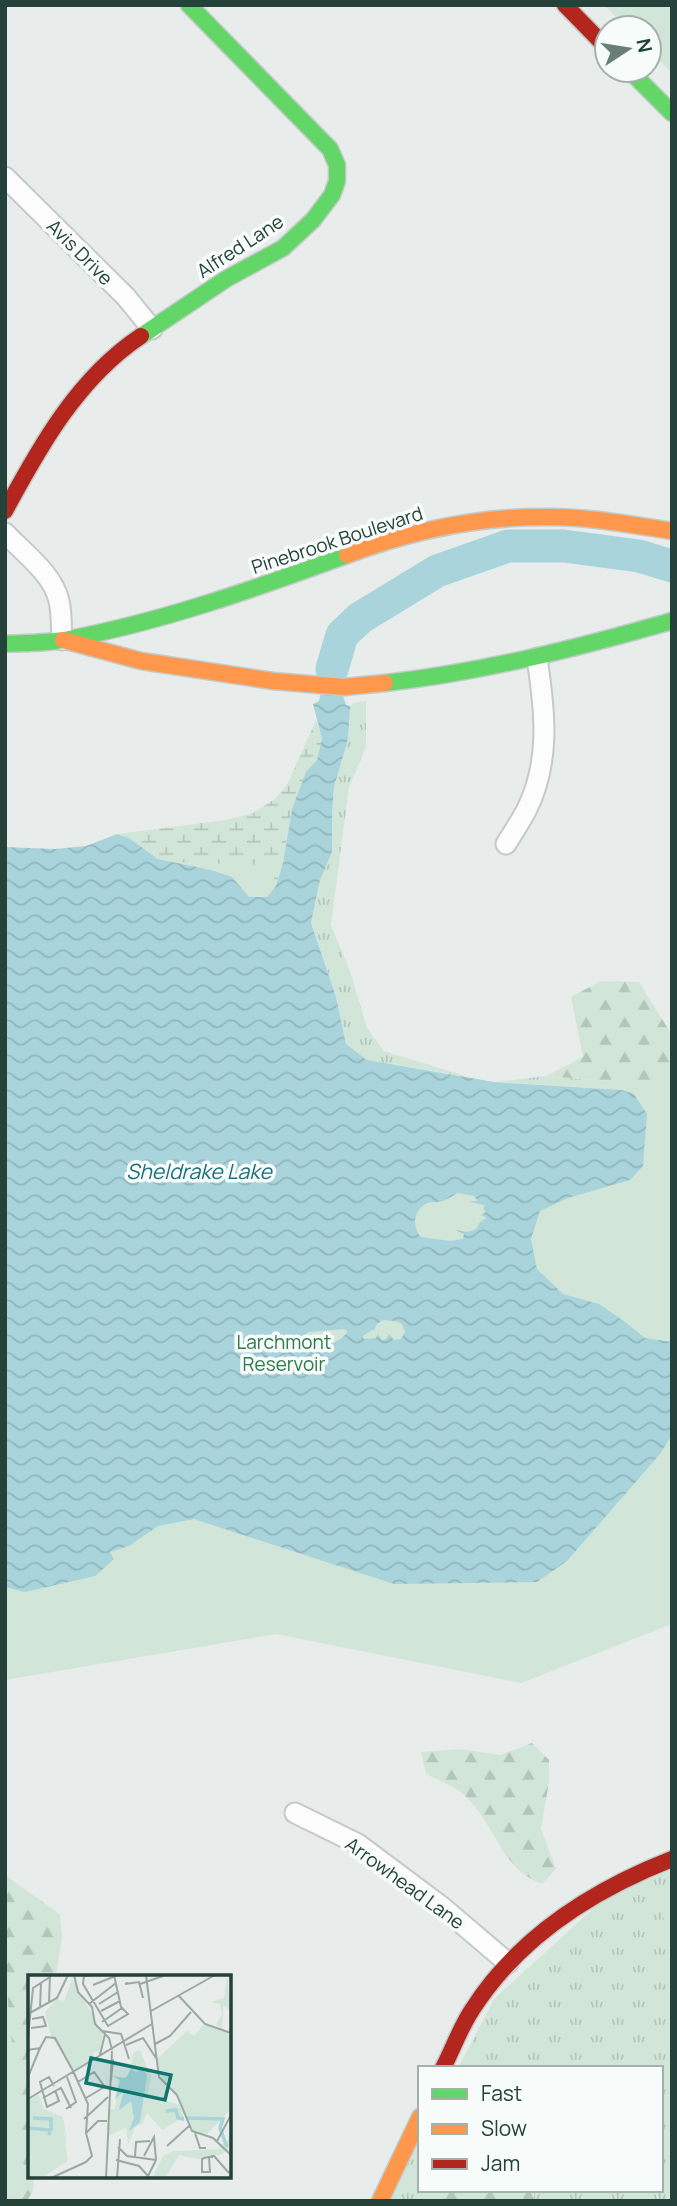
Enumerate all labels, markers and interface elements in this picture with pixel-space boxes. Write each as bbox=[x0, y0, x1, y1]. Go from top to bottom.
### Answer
north arrow bbox=[593, 14, 663, 84]
text: N bbox=[630, 36, 659, 55]
street label: Alfred Lane bbox=[192, 208, 288, 284]
street label: Avis Drive bbox=[41, 213, 119, 291]
street label: Pinebrook Boulevard bbox=[248, 500, 426, 580]
water label: Sheldrake Lake bbox=[126, 1157, 273, 1185]
park label: Larchmont Reservoir bbox=[237, 1329, 331, 1377]
street label: Arrowhead Lane bbox=[340, 1831, 470, 1935]
inset map bbox=[28, 1975, 231, 2178]
legend bbox=[418, 2066, 663, 2192]
text: Fast bbox=[481, 2079, 522, 2107]
text: Slow bbox=[481, 2114, 527, 2142]
text: Jam bbox=[481, 2149, 520, 2177]

